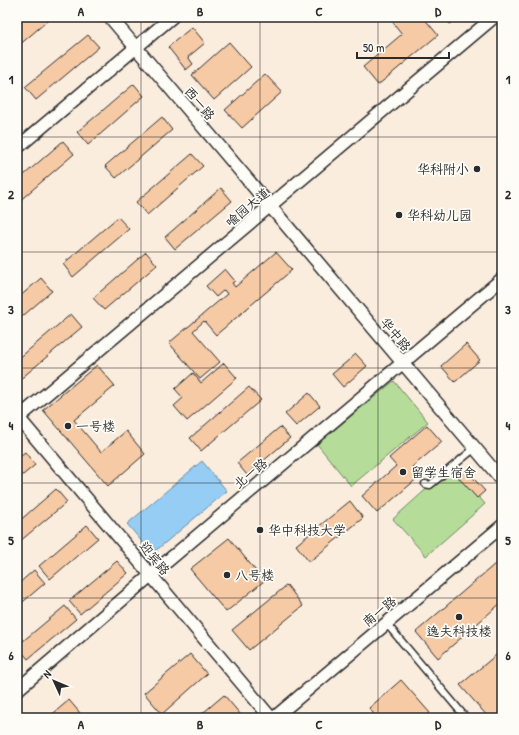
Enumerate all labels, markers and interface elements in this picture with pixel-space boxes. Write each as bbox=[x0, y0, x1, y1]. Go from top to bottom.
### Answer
text: A bbox=[78, 2, 85, 20]
text: B bbox=[197, 2, 204, 20]
text: C bbox=[315, 2, 323, 20]
text: D bbox=[435, 2, 442, 20]
scale bar bbox=[357, 34, 449, 60]
text: 50 m bbox=[363, 39, 384, 56]
text: 1 bbox=[9, 70, 14, 88]
text: 1 bbox=[506, 70, 511, 88]
street label: 西一路 bbox=[181, 82, 219, 124]
place label: 华科附小 bbox=[417, 160, 469, 178]
marker: 华科附小 bbox=[472, 164, 482, 174]
street label: 喻园大道 bbox=[221, 183, 273, 231]
text: 2 bbox=[8, 185, 15, 203]
text: 2 bbox=[505, 185, 512, 203]
place label: 华科幼儿园 bbox=[407, 206, 472, 224]
marker: 华科幼儿园 bbox=[394, 210, 404, 220]
text: 3 bbox=[8, 300, 14, 318]
text: 3 bbox=[505, 300, 511, 318]
street label: 华中路 bbox=[377, 313, 415, 355]
text: 4 bbox=[9, 416, 14, 434]
text: 4 bbox=[506, 416, 511, 434]
place label: 一号楼 bbox=[76, 417, 115, 435]
marker: 一号楼 bbox=[63, 421, 73, 431]
street label: 北一路 bbox=[229, 454, 271, 492]
place label: 留学生宿舍 bbox=[411, 463, 476, 481]
marker: 留学生宿舍 bbox=[398, 467, 408, 477]
place label: 华中科技大学 bbox=[268, 521, 346, 539]
marker: 华中科技大学 bbox=[255, 525, 265, 535]
text: 5 bbox=[8, 531, 14, 549]
text: 5 bbox=[505, 531, 511, 549]
street label: 迎宾路 bbox=[136, 537, 174, 579]
place label: 八号楼 bbox=[235, 566, 274, 584]
marker: 八号楼 bbox=[222, 570, 232, 580]
street label: 南一路 bbox=[358, 592, 400, 630]
marker: 逸夫科技楼 bbox=[454, 612, 464, 622]
place label: 逸夫科技楼 bbox=[426, 622, 492, 640]
text: 6 bbox=[8, 646, 14, 664]
text: 6 bbox=[505, 646, 511, 664]
north arrow bbox=[34, 661, 74, 701]
text: N bbox=[40, 667, 54, 681]
text: A bbox=[78, 715, 85, 733]
text: B bbox=[197, 715, 204, 733]
text: C bbox=[315, 715, 323, 733]
text: D bbox=[435, 715, 442, 733]

